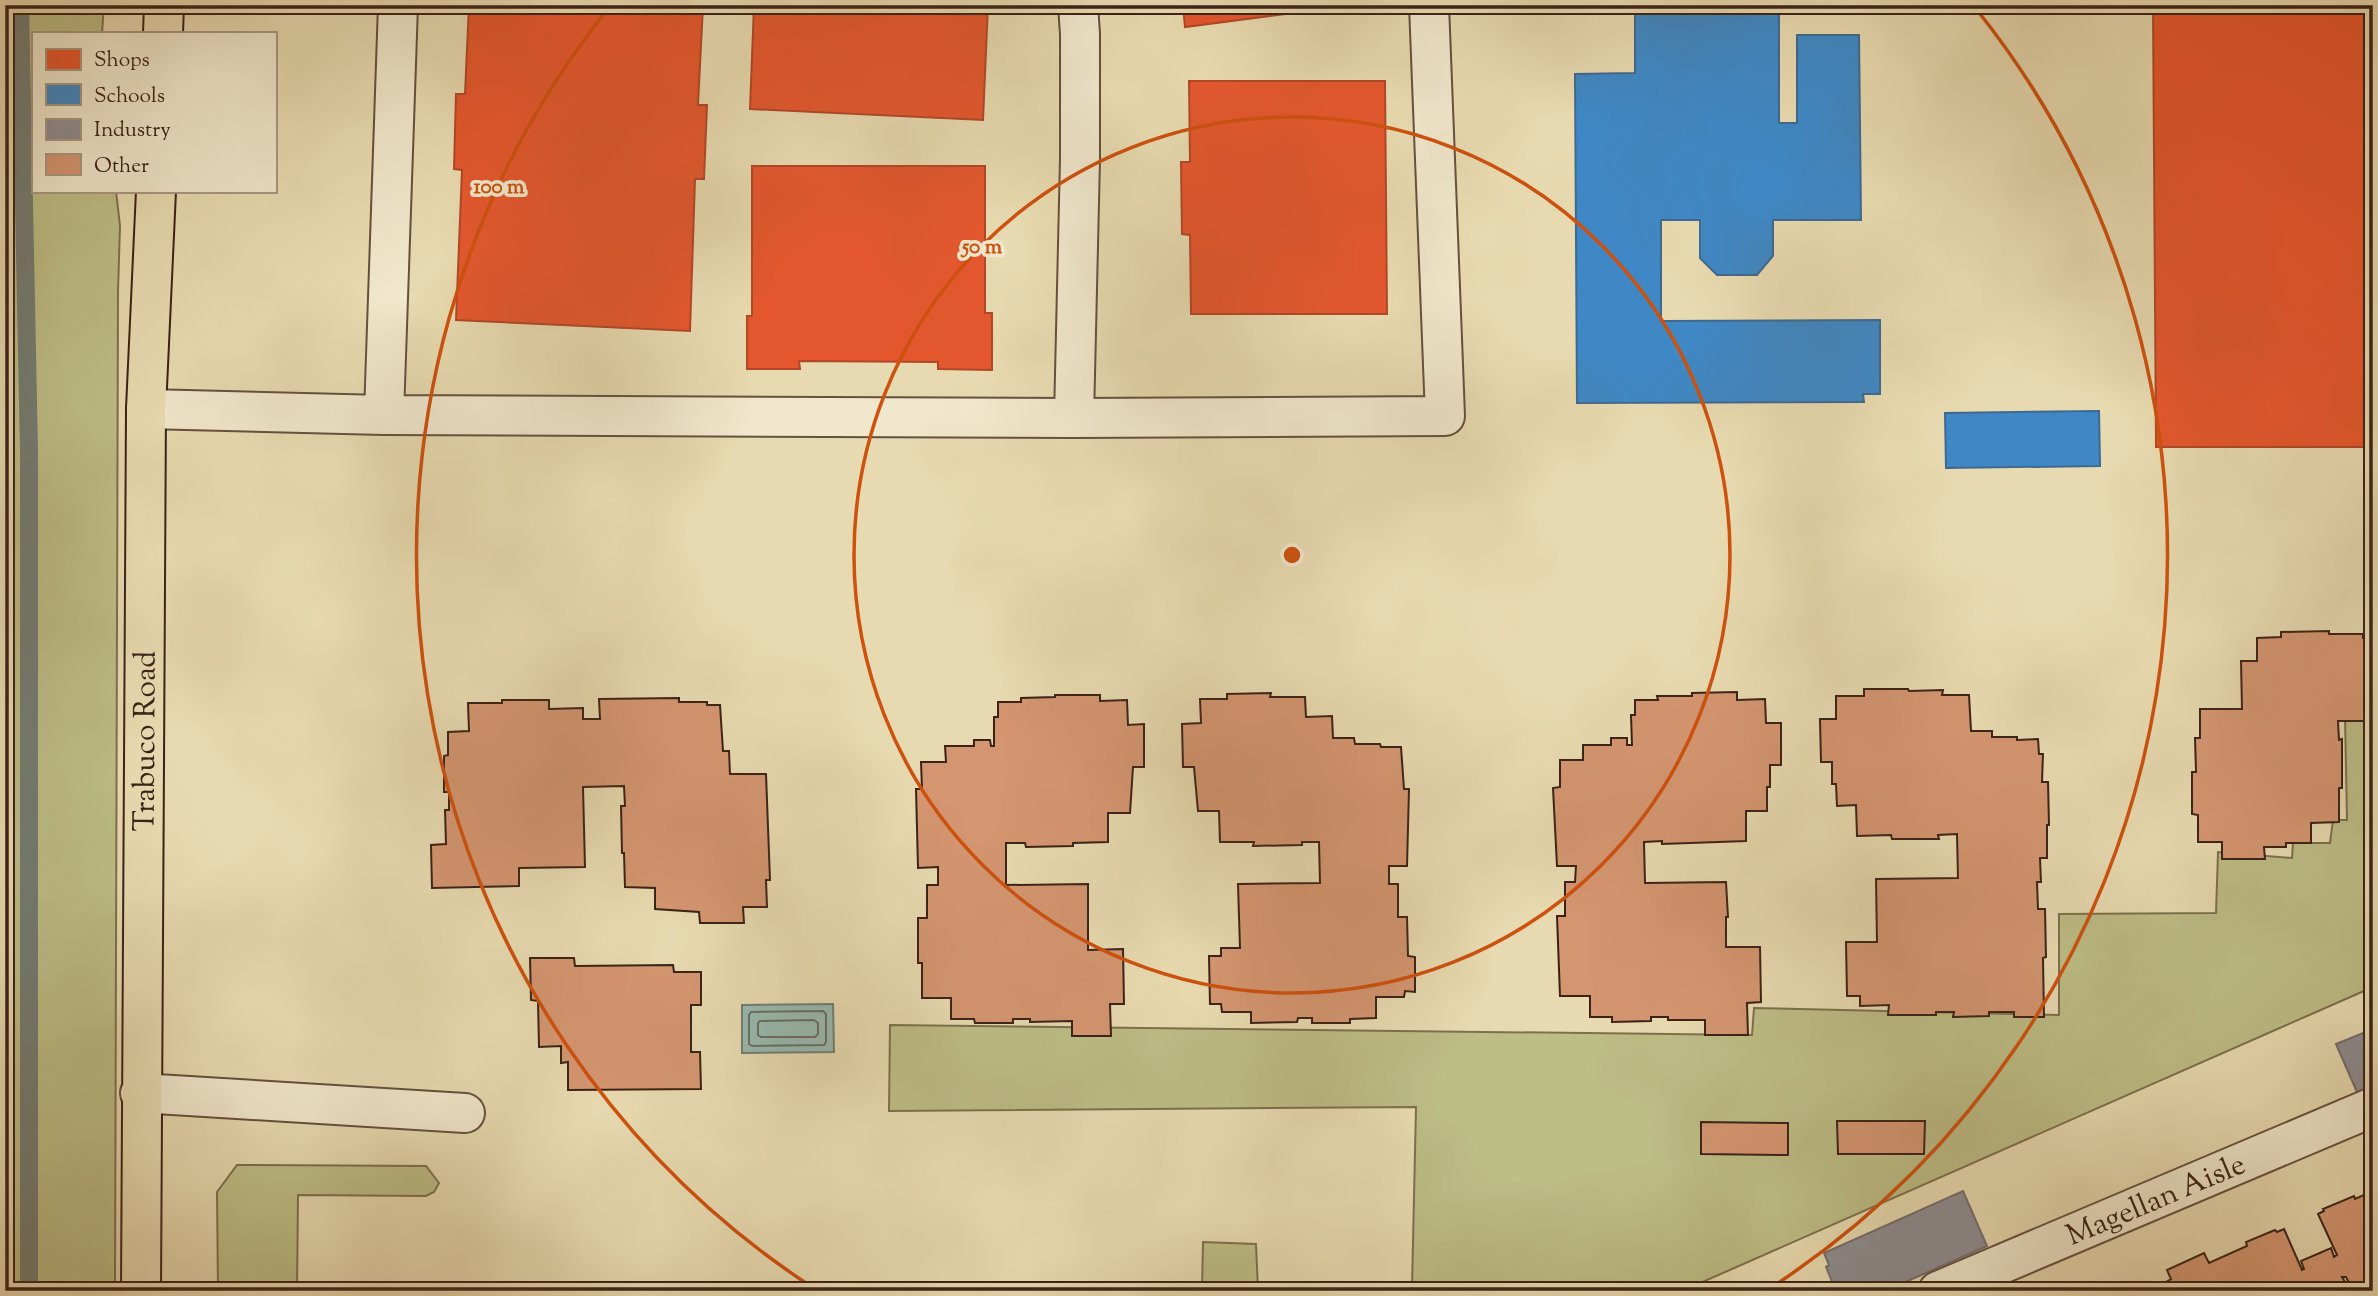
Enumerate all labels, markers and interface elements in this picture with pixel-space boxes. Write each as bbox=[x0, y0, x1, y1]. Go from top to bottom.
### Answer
legend bbox=[32, 32, 276, 192]
text: Shops bbox=[94, 46, 150, 76]
text: Schools bbox=[94, 82, 165, 112]
text: Industry bbox=[94, 116, 171, 146]
text: Other bbox=[94, 152, 149, 182]
text: 100 m bbox=[474, 173, 525, 203]
text: 50 m bbox=[960, 233, 1003, 263]
centre of rings bbox=[1280, 543, 1304, 567]
street label: Trabuco Road bbox=[125, 650, 169, 832]
street label: Magellan Aisle bbox=[2060, 1144, 2253, 1258]

